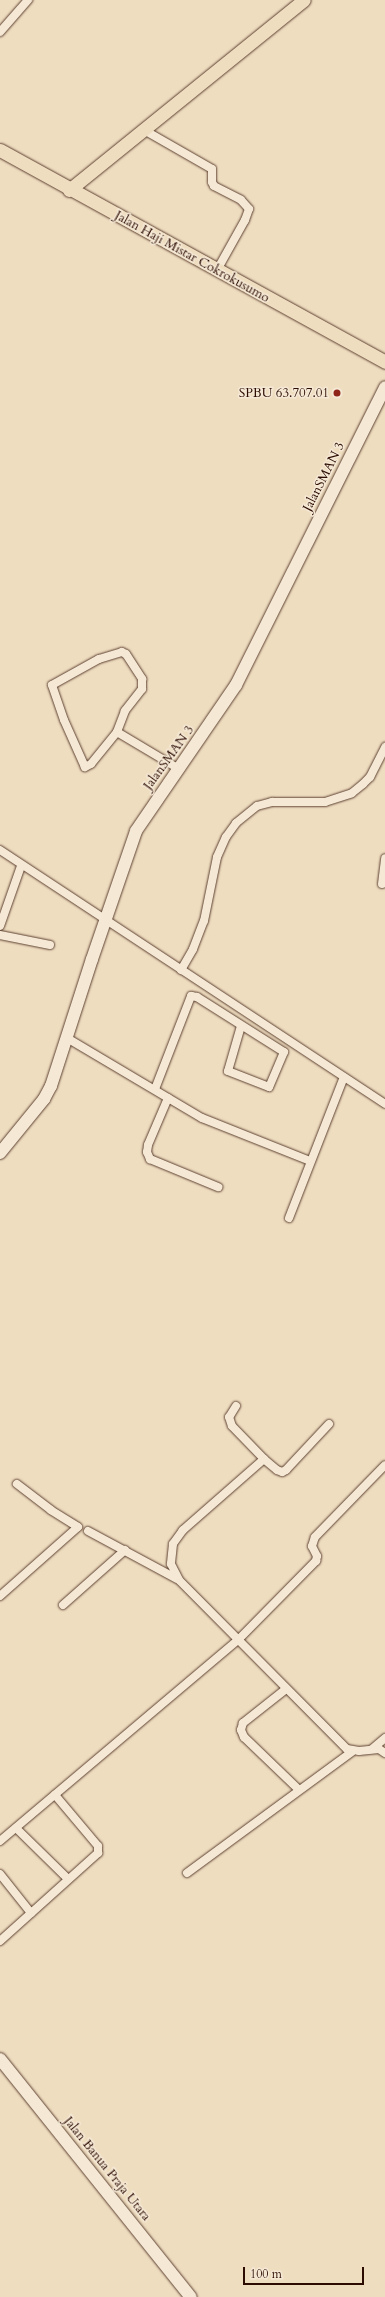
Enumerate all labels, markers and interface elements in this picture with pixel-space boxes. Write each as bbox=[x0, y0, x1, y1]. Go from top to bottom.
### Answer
street label: Jalan Haji Mistar Cokrokusumo bbox=[112, 208, 272, 306]
place label: SPBU 63.707.01 bbox=[239, 385, 329, 401]
marker: SPBU 63.707.01 bbox=[332, 388, 342, 398]
street label: JalanSMAN 3 bbox=[300, 440, 348, 514]
street label: JalanSMAN 3 bbox=[140, 723, 198, 793]
street label: Jalan Banua Praja Utara bbox=[60, 2114, 154, 2224]
scale bar bbox=[245, 2259, 366, 2285]
text: 100 m bbox=[250, 2266, 282, 2282]

